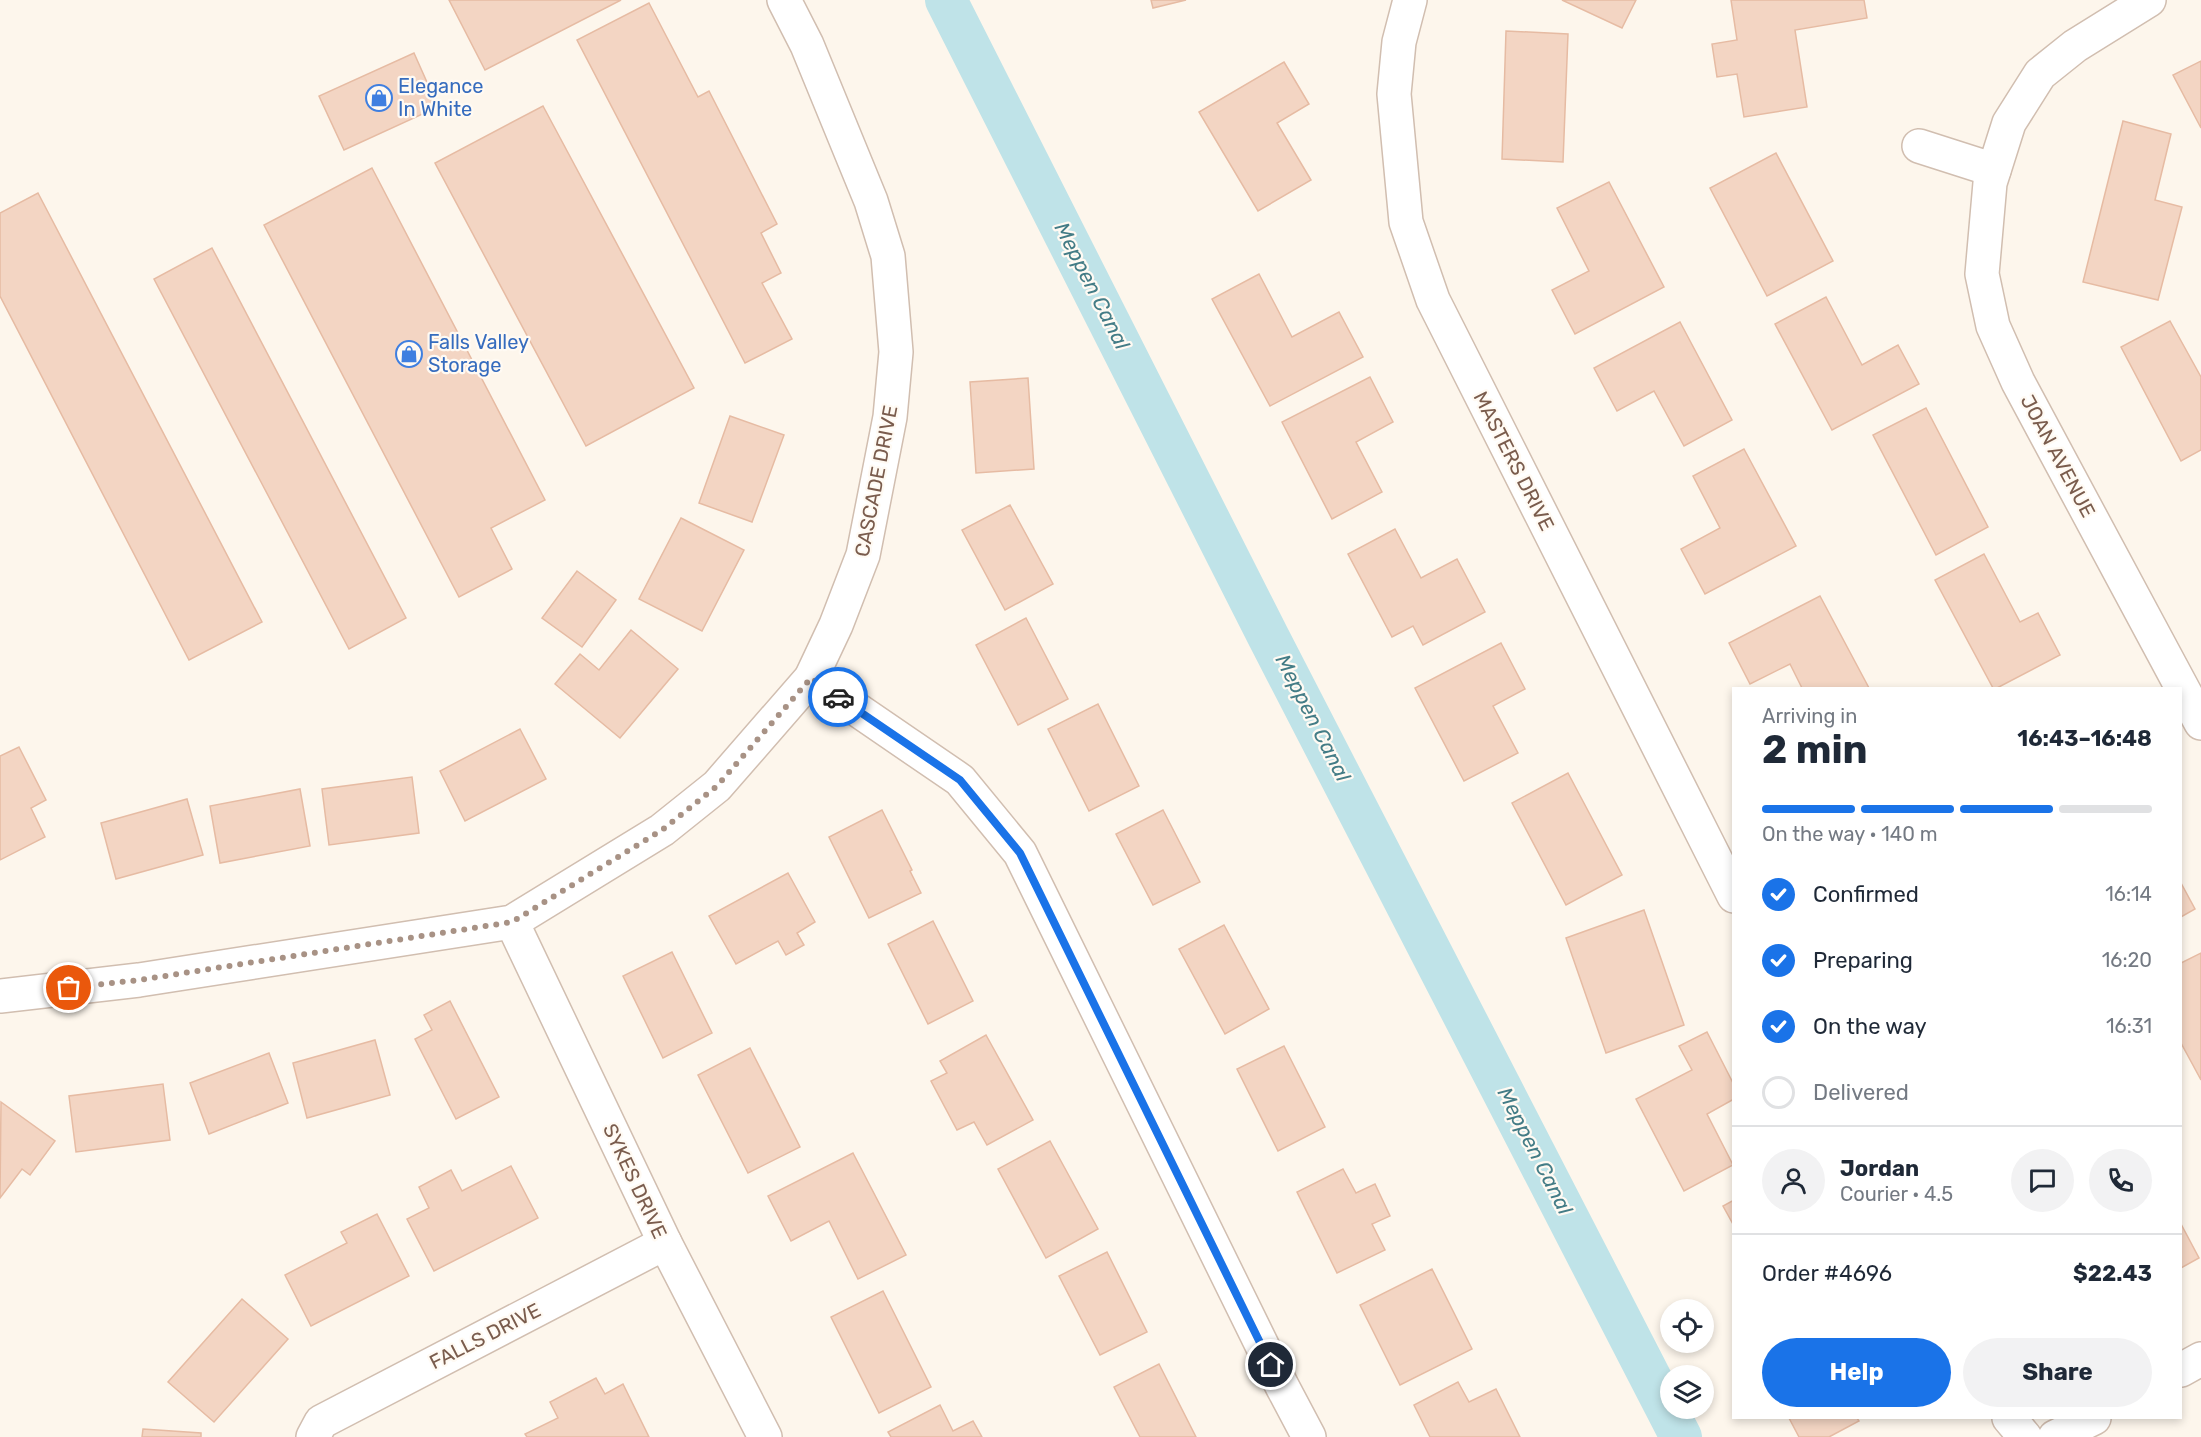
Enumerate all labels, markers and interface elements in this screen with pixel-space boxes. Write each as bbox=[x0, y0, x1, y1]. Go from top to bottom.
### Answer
place label: Elegance In White bbox=[398, 74, 484, 121]
shop icon: Elegance In White bbox=[364, 83, 394, 113]
water label: Meppen Canal bbox=[1050, 218, 1136, 354]
place label: Falls Valley Storage bbox=[428, 330, 529, 377]
shop icon: Falls Valley Storage bbox=[394, 339, 424, 369]
street label: MASTERS DRIVE bbox=[1469, 387, 1559, 535]
street label: JOAN AVENUE bbox=[2016, 391, 2100, 521]
street label: CASCADE DRIVE bbox=[850, 403, 902, 559]
water label: Meppen Canal bbox=[1271, 650, 1357, 786]
courier bbox=[808, 667, 868, 727]
icon: car bbox=[822, 681, 855, 714]
text: Arriving in bbox=[1762, 704, 1857, 728]
text: 16:43–16:48 bbox=[2017, 725, 2152, 752]
text: 2 min bbox=[1762, 727, 1868, 773]
text: On the way · 140 m bbox=[1762, 822, 1938, 846]
icon: check bbox=[1762, 878, 1795, 911]
text: Confirmed bbox=[1813, 881, 1919, 908]
text: 16:14 bbox=[2105, 882, 2152, 906]
icon: check bbox=[1762, 944, 1795, 977]
text: Preparing bbox=[1813, 947, 1913, 974]
text: 16:20 bbox=[2102, 948, 2152, 972]
pin bbox=[43, 962, 94, 1013]
icon: bag bbox=[52, 971, 85, 1004]
icon: check bbox=[1762, 1010, 1795, 1043]
text: On the way bbox=[1813, 1013, 1927, 1040]
text: 16:31 bbox=[2106, 1014, 2152, 1038]
text: Delivered bbox=[1813, 1079, 1909, 1106]
water label: Meppen Canal bbox=[1493, 1083, 1579, 1219]
street label: SYKES DRIVE bbox=[598, 1120, 672, 1242]
button: person bbox=[1762, 1149, 1825, 1212]
button: chat bbox=[2011, 1149, 2074, 1212]
button: phone bbox=[2089, 1149, 2152, 1212]
text: Jordan bbox=[1840, 1155, 1919, 1182]
text: Courier · 4.5 bbox=[1840, 1182, 1953, 1206]
text: Order #4696 bbox=[1762, 1260, 1892, 1287]
text: $22.43 bbox=[2073, 1260, 2152, 1287]
street label: FALLS DRIVE bbox=[425, 1298, 545, 1374]
map controls bbox=[1660, 1299, 1714, 1419]
button: locate bbox=[1660, 1299, 1714, 1353]
button: Help bbox=[1762, 1338, 1951, 1407]
button: Share bbox=[1963, 1338, 2152, 1407]
pin bbox=[1245, 1339, 1296, 1390]
icon: home bbox=[1254, 1348, 1287, 1381]
button: layers bbox=[1660, 1365, 1714, 1419]

